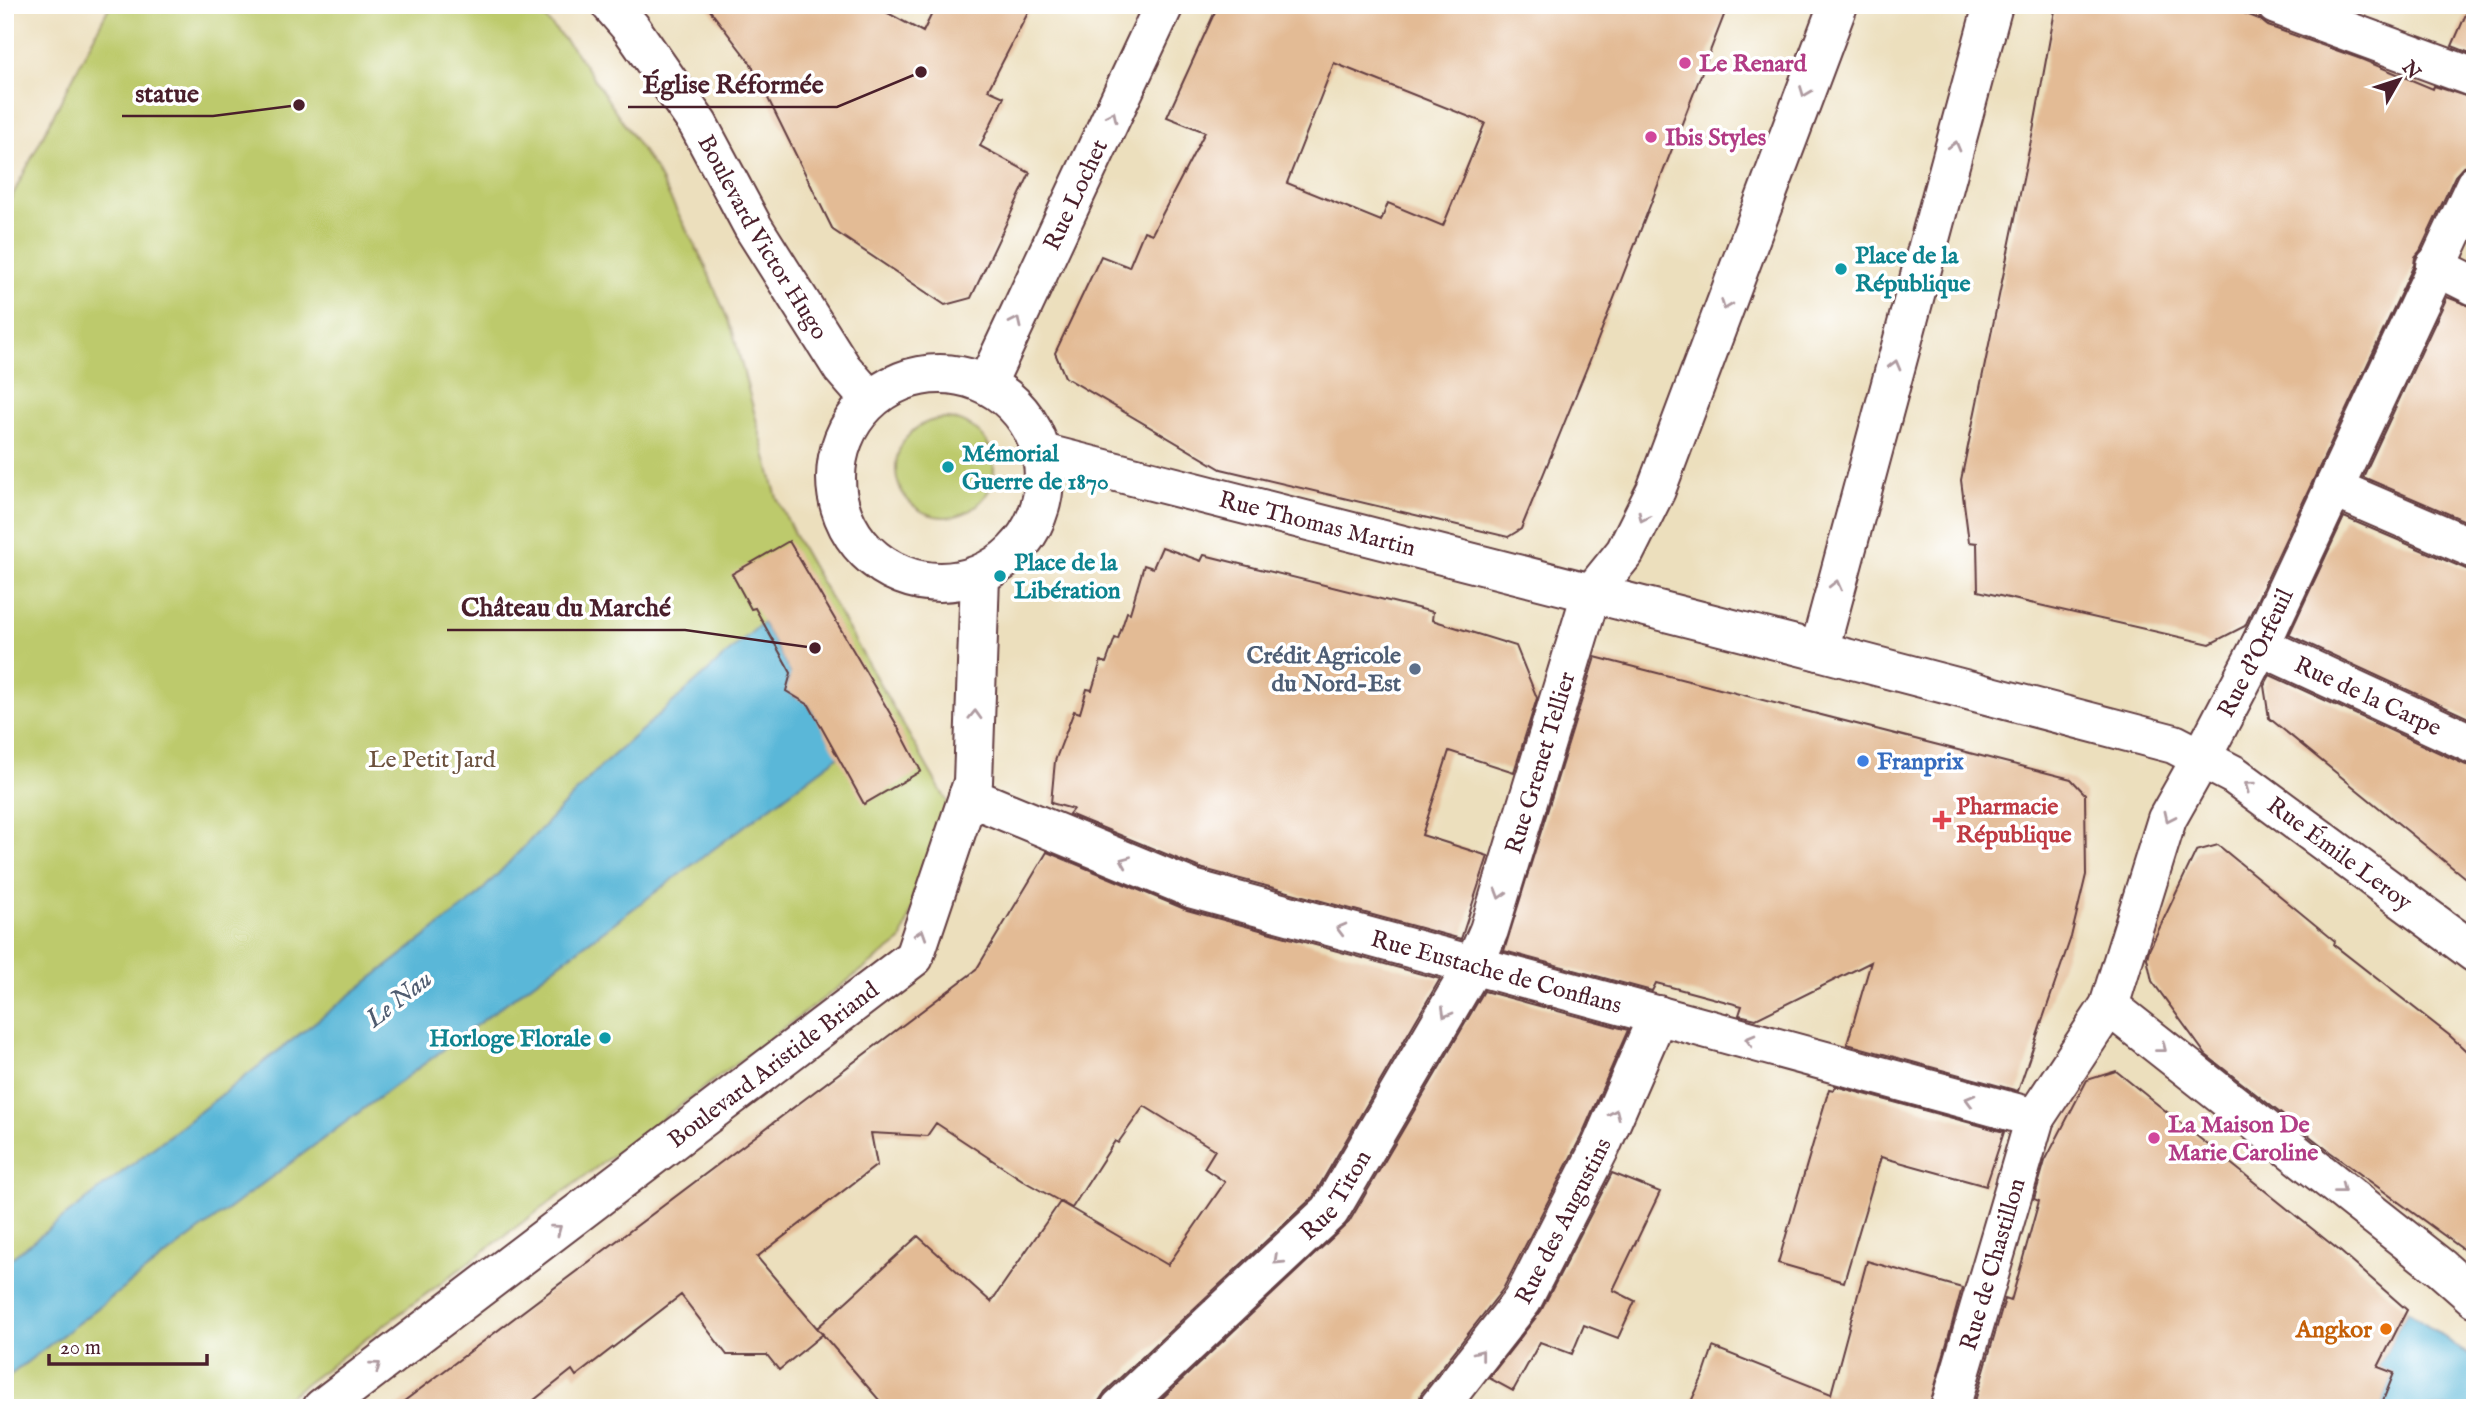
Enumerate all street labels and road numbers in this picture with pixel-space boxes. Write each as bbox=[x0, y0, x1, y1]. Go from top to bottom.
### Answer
street label: Boulevard Victor Hugo bbox=[690, 130, 834, 346]
street label: Rue Lochet bbox=[1037, 135, 1116, 256]
street label: Rue Thomas Martin bbox=[1215, 485, 1419, 565]
street label: Rue d'Orfeuil bbox=[2211, 584, 2302, 723]
street label: Rue de la Carpe bbox=[2289, 650, 2446, 744]
street label: Rue Grenet Tellier bbox=[1499, 668, 1584, 858]
street label: Rue Émile Leroy bbox=[2260, 791, 2418, 918]
street label: Rue Eustache de Conflans bbox=[1367, 924, 1625, 1022]
street label: Boulevard Aristide Briand bbox=[662, 975, 886, 1156]
street label: Rue des Augustins bbox=[1509, 1134, 1620, 1310]
street label: Rue Titon bbox=[1294, 1145, 1379, 1248]
street label: Rue de Chastillon bbox=[1954, 1175, 2034, 1354]

